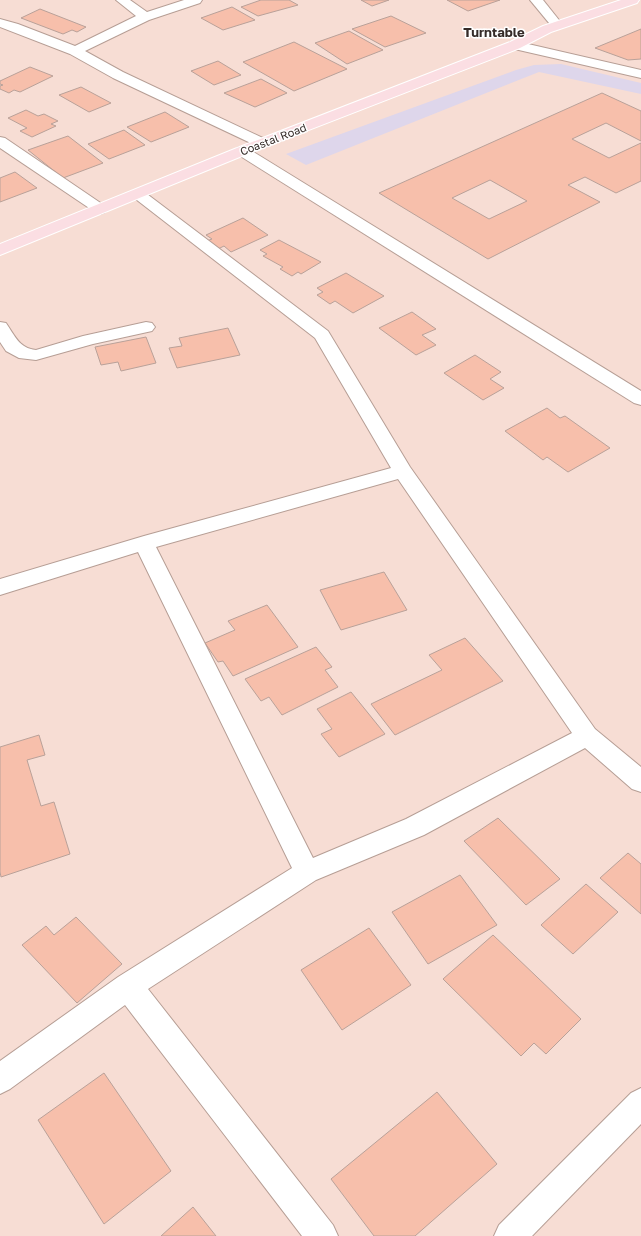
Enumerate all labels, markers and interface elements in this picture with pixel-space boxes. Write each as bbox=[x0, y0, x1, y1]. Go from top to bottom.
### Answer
district label: Turntable bbox=[463, 24, 525, 40]
street label: Coastal Road bbox=[238, 120, 308, 158]

